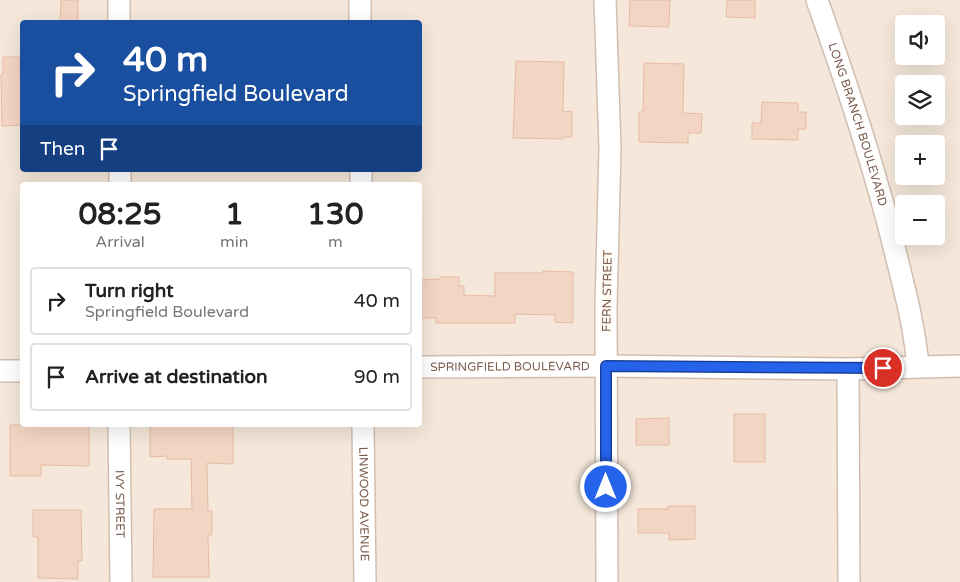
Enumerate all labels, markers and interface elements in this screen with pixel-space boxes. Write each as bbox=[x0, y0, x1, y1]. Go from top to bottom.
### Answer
map controls bbox=[895, 15, 945, 245]
button: sound bbox=[895, 15, 945, 65]
text: 40 m bbox=[123, 39, 208, 81]
icon: right bbox=[40, 40, 105, 105]
street label: LONG BRANCH BOULEVARD bbox=[825, 41, 890, 208]
button: layers bbox=[895, 75, 945, 125]
text: Springfield Boulevard bbox=[123, 81, 349, 107]
icon: arrive bbox=[95, 135, 123, 163]
button: + bbox=[895, 135, 945, 185]
text: Then bbox=[40, 138, 85, 160]
button: − bbox=[895, 195, 945, 245]
text: 08:25 bbox=[78, 196, 162, 233]
text: 1 bbox=[225, 196, 244, 233]
text: 130 bbox=[307, 196, 364, 233]
text: Arrival bbox=[95, 232, 145, 252]
text: min bbox=[220, 232, 249, 252]
text: m bbox=[328, 232, 343, 252]
street label: FERN STREET bbox=[599, 249, 615, 332]
text: Turn right bbox=[85, 280, 173, 302]
icon: right bbox=[42, 287, 70, 315]
text: 40 m bbox=[354, 290, 400, 312]
text: Springfield Boulevard bbox=[85, 302, 249, 322]
pin bbox=[862, 347, 904, 389]
icon: arrive bbox=[869, 354, 897, 382]
street label: SPRINGFIELD BOULEVARD bbox=[430, 359, 590, 374]
icon: arrive bbox=[42, 363, 70, 391]
text: Arrive at destination bbox=[85, 366, 268, 388]
text: 90 m bbox=[354, 366, 400, 388]
street label: LINWOOD AVENUE bbox=[356, 447, 372, 562]
position arrow bbox=[579, 460, 631, 512]
street label: IVY STREET bbox=[113, 470, 127, 539]

